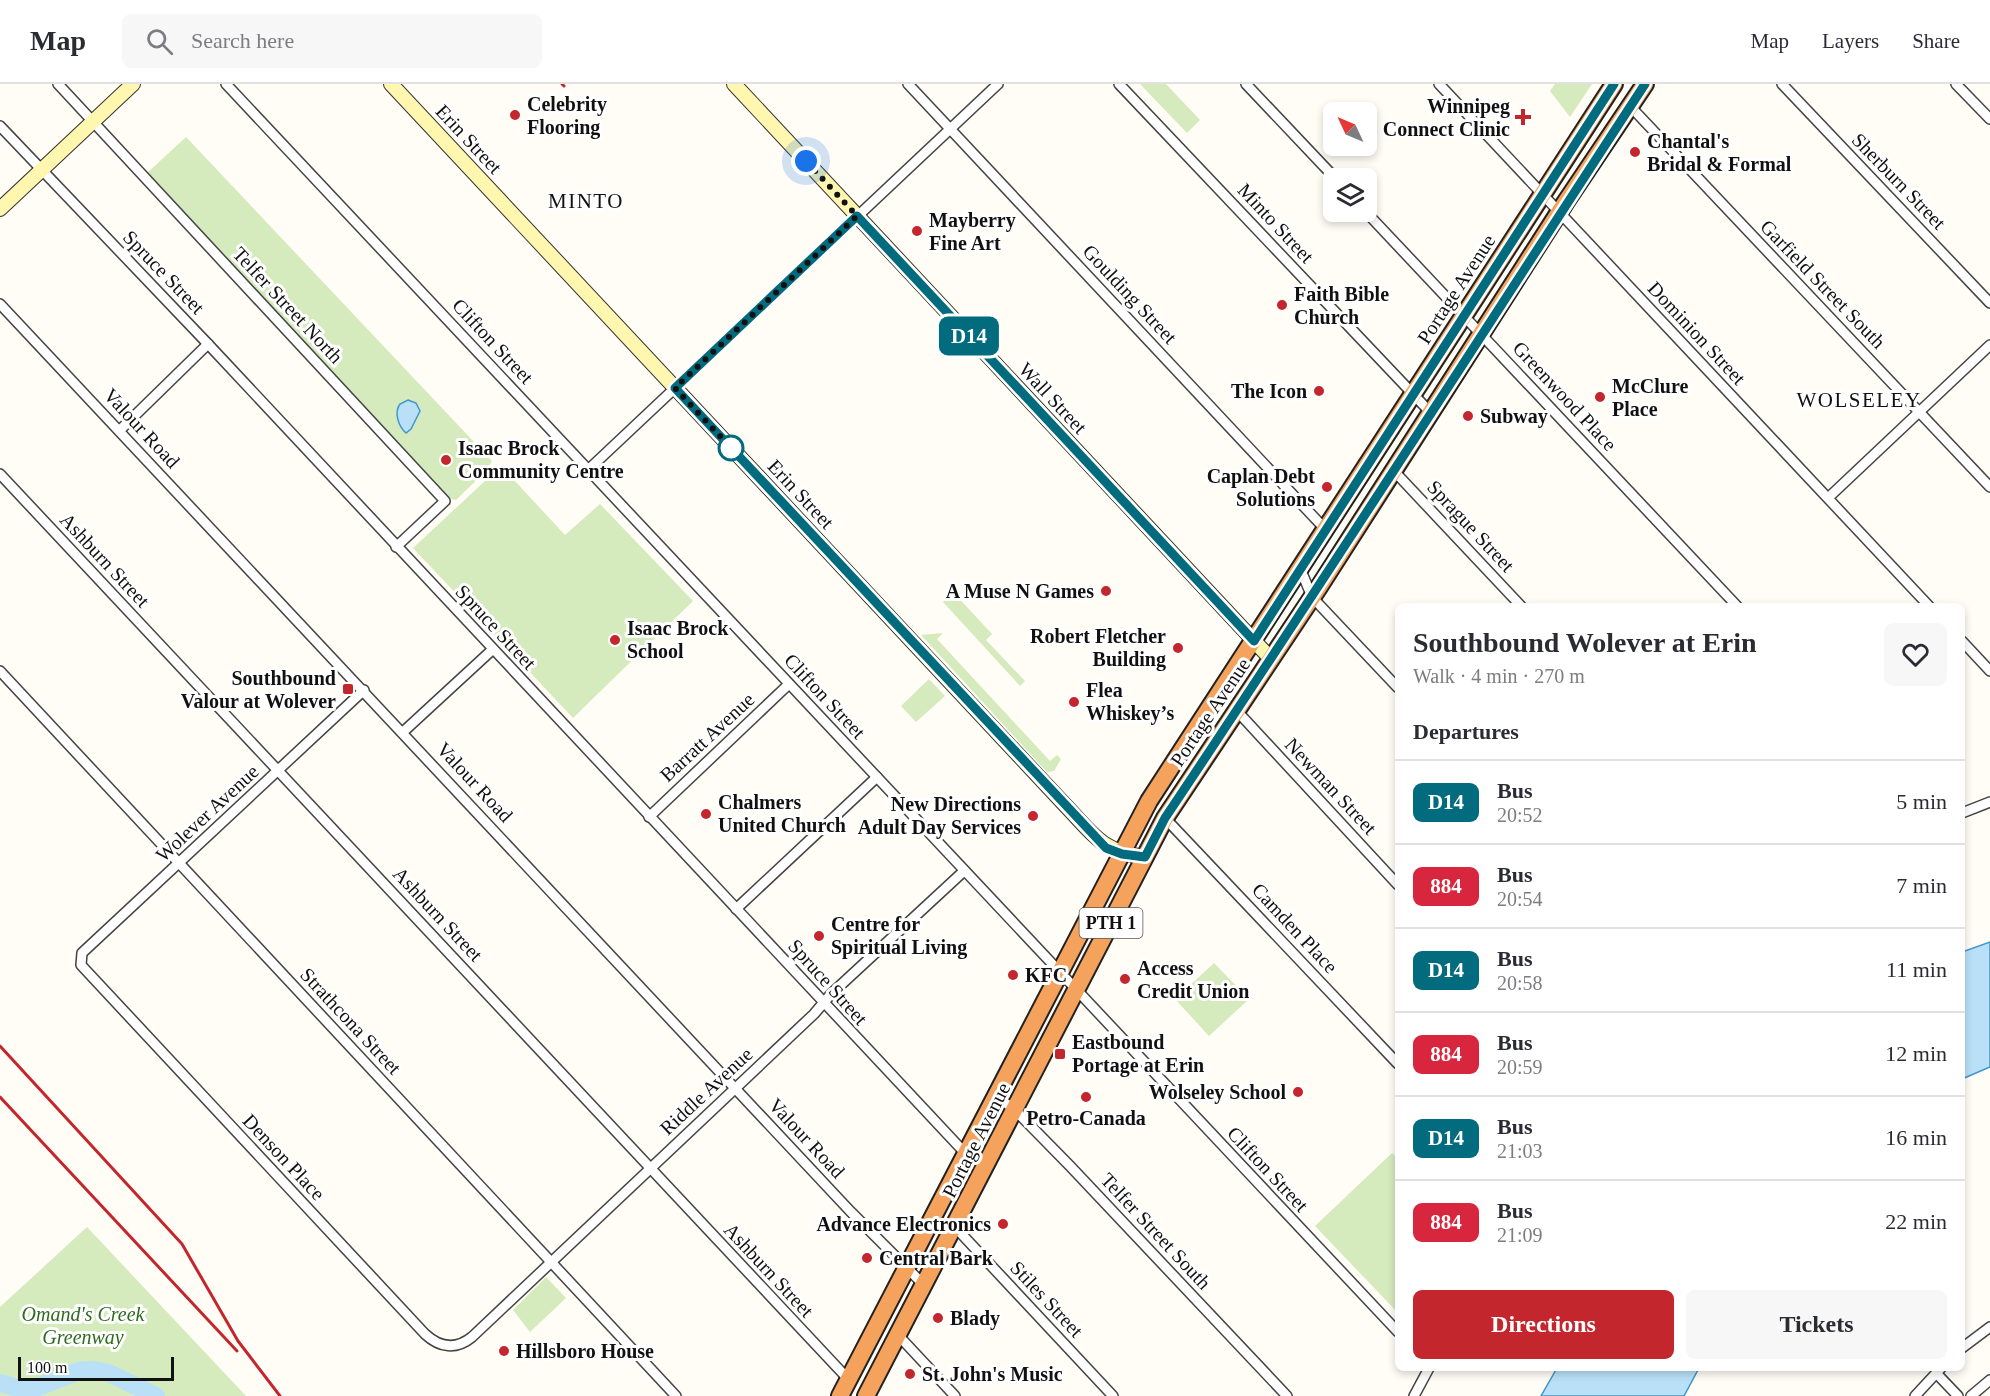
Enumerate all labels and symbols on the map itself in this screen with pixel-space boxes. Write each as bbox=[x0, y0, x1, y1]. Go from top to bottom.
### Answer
place label: Celebrity Flooring bbox=[527, 93, 607, 139]
place label: Winnipeg Connect Clinic bbox=[1383, 95, 1510, 140]
street label: Erin Street bbox=[432, 100, 507, 178]
north arrow bbox=[1323, 102, 1377, 156]
marker: Celebrity Flooring bbox=[508, 108, 522, 122]
marker: Winnipeg Connect Clinic bbox=[1514, 108, 1532, 126]
street label: Sherburn Street bbox=[1848, 128, 1951, 234]
place label: Chantal's Bridal & Formal bbox=[1647, 130, 1792, 175]
marker: Chantal's Bridal & Formal bbox=[1628, 145, 1642, 159]
your location bbox=[791, 146, 821, 176]
street label: Minto Street bbox=[1234, 179, 1319, 268]
district label: MINTO bbox=[548, 189, 624, 213]
place label: Mayberry Fine Art bbox=[929, 209, 1016, 254]
street label: Garfield Street South bbox=[1756, 215, 1890, 353]
marker: Mayberry Fine Art bbox=[910, 224, 924, 238]
street label: Spruce Street bbox=[118, 226, 209, 319]
street label: Portage Avenue bbox=[1413, 230, 1500, 348]
street label: Goulding Street bbox=[1078, 240, 1182, 349]
street label: Telfer Street North bbox=[229, 242, 347, 368]
street label: Dominion Street bbox=[1644, 277, 1751, 389]
place label: Faith Bible Church bbox=[1294, 283, 1389, 328]
street label: Clifton Street bbox=[448, 294, 538, 388]
marker: Faith Bible Church bbox=[1275, 298, 1289, 312]
line badge: D14 bbox=[934, 316, 1004, 356]
street label: Greenwood Place bbox=[1509, 337, 1621, 455]
street label: Wall Street bbox=[1015, 358, 1092, 438]
place label: McClure Place bbox=[1612, 375, 1688, 420]
place label: The Icon bbox=[1231, 380, 1307, 402]
street label: Valour Road bbox=[100, 384, 184, 472]
marker: The Icon bbox=[1312, 384, 1326, 398]
district label: WOLSELEY bbox=[1796, 388, 1922, 412]
marker: McClure Place bbox=[1593, 390, 1607, 404]
place label: Subway bbox=[1480, 405, 1548, 428]
marker: Subway bbox=[1461, 409, 1475, 423]
unlabelled marker bbox=[718, 435, 744, 461]
place label: Isaac Brock Community Centre bbox=[458, 437, 624, 483]
marker: Isaac Brock Community Centre bbox=[439, 453, 453, 467]
street label: Erin Street bbox=[764, 455, 839, 533]
place label: Caplan Debt Solutions bbox=[1207, 465, 1315, 510]
street label: Sprague Street bbox=[1422, 476, 1519, 577]
marker: Caplan Debt Solutions bbox=[1320, 480, 1334, 494]
street label: Ashburn Street bbox=[56, 508, 154, 612]
street label: Spruce Street bbox=[451, 580, 541, 675]
place label: A Muse N Games bbox=[946, 580, 1094, 602]
marker: A Muse N Games bbox=[1099, 584, 1113, 598]
place label: Isaac Brock School bbox=[627, 617, 729, 662]
place label: Robert Fletcher Building bbox=[1030, 625, 1166, 671]
marker: Isaac Brock School bbox=[608, 633, 622, 647]
marker: Robert Fletcher Building bbox=[1171, 641, 1185, 655]
street label: Clifton Street bbox=[780, 649, 870, 743]
street label: Portage Avenue bbox=[1166, 654, 1255, 771]
place label: Southbound Valour at Wolever bbox=[181, 667, 336, 712]
place label: Flea Whiskey’s bbox=[1086, 679, 1174, 725]
marker: Southbound Valour at Wolever bbox=[341, 682, 355, 696]
street label: Barratt Avenue bbox=[656, 688, 759, 786]
marker: Flea Whiskey’s bbox=[1067, 695, 1081, 709]
street label: Newman Street bbox=[1281, 733, 1382, 839]
street label: Valour Road bbox=[433, 738, 517, 826]
street label: Wolever Avenue bbox=[151, 760, 263, 866]
place label: Chalmers United Church bbox=[718, 791, 846, 836]
place label: New Directions Adult Day Services bbox=[858, 793, 1021, 839]
marker: Chalmers United Church bbox=[699, 807, 713, 821]
marker: New Directions Adult Day Services bbox=[1026, 809, 1040, 823]
street label: Ashburn Street bbox=[389, 862, 487, 966]
street label: Camden Place bbox=[1248, 878, 1342, 978]
road number: PTH 1 bbox=[1080, 908, 1142, 938]
place label: Centre for Spiritual Living bbox=[831, 913, 967, 959]
marker: Centre for Spiritual Living bbox=[812, 929, 826, 943]
street label: Spruce Street bbox=[783, 935, 872, 1030]
place label: Access Credit Union bbox=[1137, 957, 1249, 1002]
street label: Strathcona Street bbox=[296, 963, 406, 1079]
place label: KFC bbox=[1025, 964, 1067, 986]
marker: KFC bbox=[1006, 968, 1020, 982]
marker: Access Credit Union bbox=[1118, 972, 1132, 986]
place label: Eastbound Portage at Erin bbox=[1072, 1031, 1204, 1077]
street label: Riddle Avenue bbox=[655, 1043, 757, 1139]
marker: Eastbound Portage at Erin bbox=[1053, 1047, 1067, 1061]
street label: Portage Avenue bbox=[938, 1079, 1015, 1201]
place label: Wolseley School bbox=[1149, 1081, 1286, 1104]
marker: Wolseley School bbox=[1291, 1085, 1305, 1099]
marker: Petro-Canada bbox=[1079, 1090, 1093, 1104]
street label: Valour Road bbox=[765, 1094, 849, 1182]
place label: Petro-Canada bbox=[1026, 1107, 1146, 1129]
street label: Denson Place bbox=[239, 1109, 329, 1205]
street label: Clifton Street bbox=[1223, 1122, 1313, 1216]
street label: Telfer Street South bbox=[1097, 1168, 1215, 1294]
place label: Advance Electronics bbox=[816, 1213, 991, 1235]
marker: Advance Electronics bbox=[996, 1217, 1010, 1231]
street label: Ashburn Street bbox=[720, 1218, 818, 1322]
place label: Central Bark bbox=[879, 1247, 994, 1269]
marker: Central Bark bbox=[860, 1251, 874, 1265]
street label: Stiles Street bbox=[1006, 1256, 1088, 1342]
park label: Omand's Creek Greenway bbox=[22, 1303, 146, 1349]
place label: Blady bbox=[950, 1307, 1000, 1330]
marker: Blady bbox=[931, 1311, 945, 1325]
place label: Hillsboro House bbox=[516, 1340, 654, 1362]
marker: Hillsboro House bbox=[497, 1344, 511, 1358]
scale bar bbox=[18, 1354, 174, 1382]
place label: St. John's Music bbox=[922, 1363, 1063, 1385]
marker: St. John's Music bbox=[903, 1367, 917, 1381]

